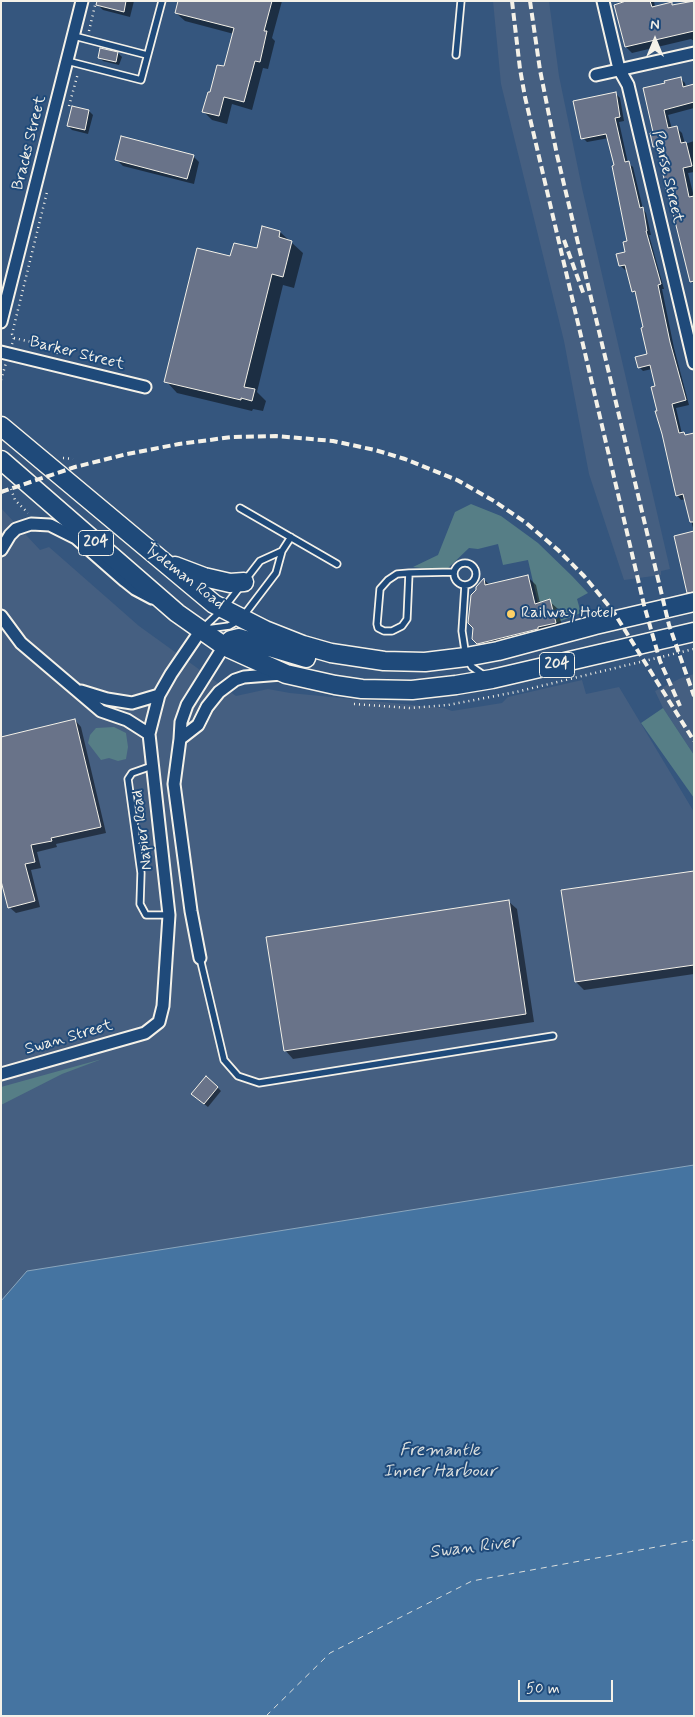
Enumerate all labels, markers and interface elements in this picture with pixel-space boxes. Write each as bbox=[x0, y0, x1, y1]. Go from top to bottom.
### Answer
north arrow bbox=[630, 15, 680, 65]
text: N bbox=[650, 16, 660, 34]
street label: Bracks Street bbox=[9, 94, 51, 192]
street label: Pearse Street bbox=[647, 129, 687, 225]
street label: Barker Street bbox=[28, 333, 126, 375]
road number: 204 bbox=[78, 530, 114, 556]
street label: Tydeman Road bbox=[140, 540, 228, 614]
place label: Railway Hotel bbox=[521, 604, 613, 624]
marker: Railway Hotel bbox=[505, 608, 517, 620]
road number: 204 bbox=[540, 652, 574, 678]
street label: Napier Road bbox=[129, 789, 157, 871]
street label: Swan Street bbox=[23, 1016, 115, 1060]
water label: Fremantle Inner Harbour bbox=[383, 1440, 497, 1482]
water label: Swan River bbox=[428, 1532, 520, 1564]
scale bar bbox=[520, 1670, 615, 1702]
text: 50 m bbox=[526, 1679, 560, 1699]

